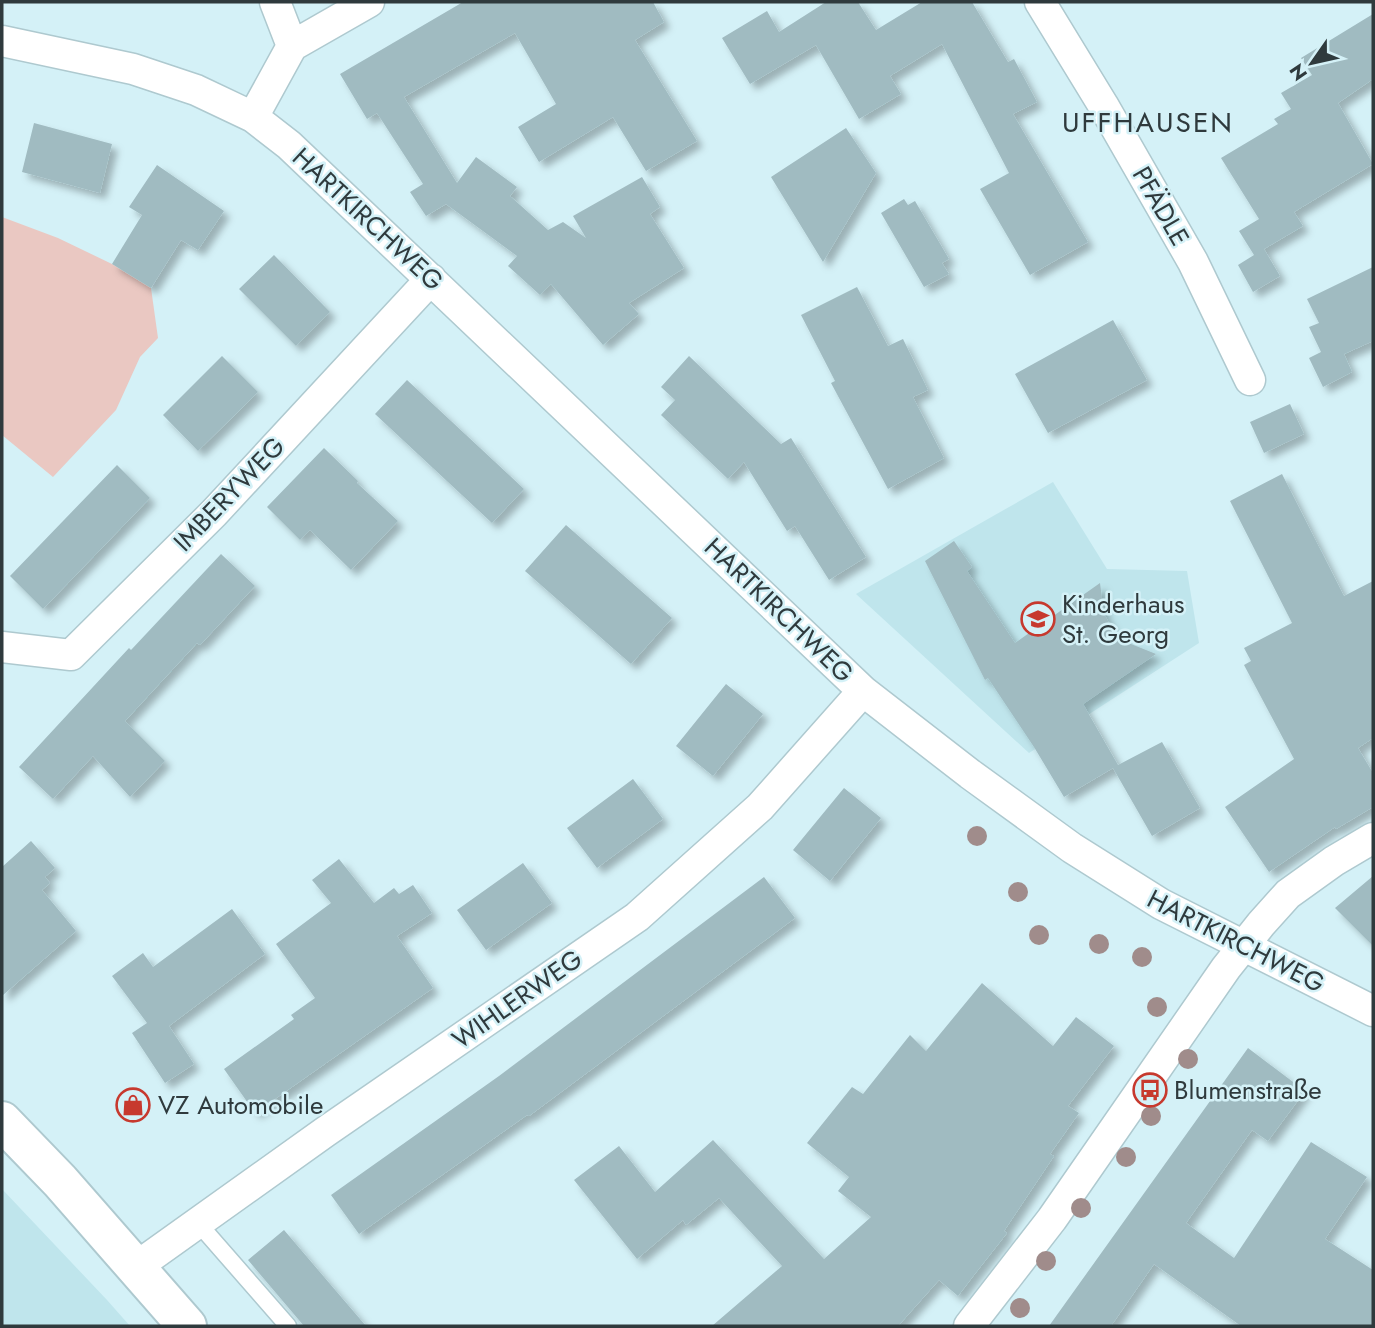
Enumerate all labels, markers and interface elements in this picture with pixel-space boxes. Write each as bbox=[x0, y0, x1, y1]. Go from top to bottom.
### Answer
north arrow bbox=[1277, 28, 1347, 98]
text: N bbox=[1283, 58, 1314, 86]
district label: UFFHAUSEN bbox=[1062, 102, 1234, 143]
street label: HARTKIRCHWEG bbox=[284, 139, 452, 299]
street label: PFÄDLE bbox=[1123, 159, 1199, 253]
street label: IMBERYWEG bbox=[164, 428, 294, 560]
street label: HARTKIRCHWEG bbox=[696, 529, 862, 691]
place label: Kinderhaus St. Georg bbox=[1062, 585, 1185, 653]
school or university icon: Kinderhaus St. Georg bbox=[1019, 600, 1057, 638]
street label: HARTKIRCHWEG bbox=[1141, 880, 1331, 1002]
street label: WIHLERWEG bbox=[444, 940, 590, 1058]
bus stop icon: Blumenstraße bbox=[1131, 1071, 1169, 1109]
place label: Blumenstraße bbox=[1174, 1071, 1322, 1109]
shop icon: VZ Automobile bbox=[114, 1086, 152, 1124]
place label: VZ Automobile bbox=[158, 1086, 323, 1124]

